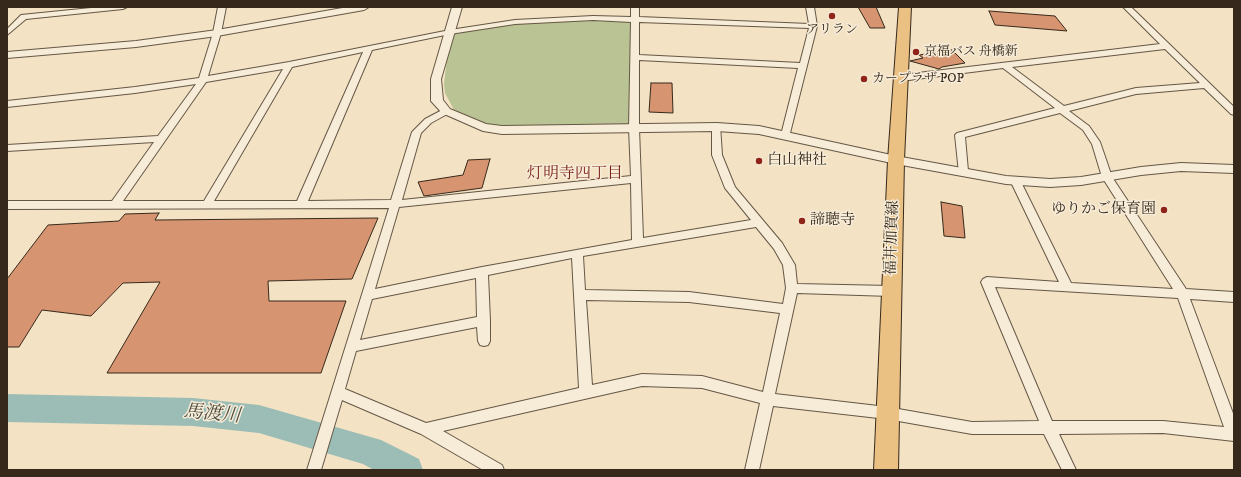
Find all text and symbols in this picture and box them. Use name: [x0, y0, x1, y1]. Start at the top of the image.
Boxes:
marker: アリラン: [827, 11, 837, 21]
place label: アリラン: [806, 22, 858, 38]
place label: 京福バス 舟橋新: [924, 44, 1018, 60]
marker: 京福バス 舟橋新: [911, 47, 921, 57]
place label: カープラザ POP: [872, 71, 964, 87]
marker: カープラザ POP: [859, 74, 869, 84]
place label: 白山神社: [767, 152, 827, 170]
marker: 白山神社: [754, 156, 764, 166]
district label: 灯明寺四丁目: [527, 165, 623, 185]
street label: 福井加賀線: [883, 200, 903, 276]
place label: ゆりかご保育園: [1051, 201, 1156, 219]
marker: ゆりかご保育園: [1159, 205, 1169, 215]
place label: 諦聴寺: [810, 212, 855, 230]
marker: 諦聴寺: [797, 216, 807, 226]
water label: 馬渡川: [183, 401, 241, 429]

